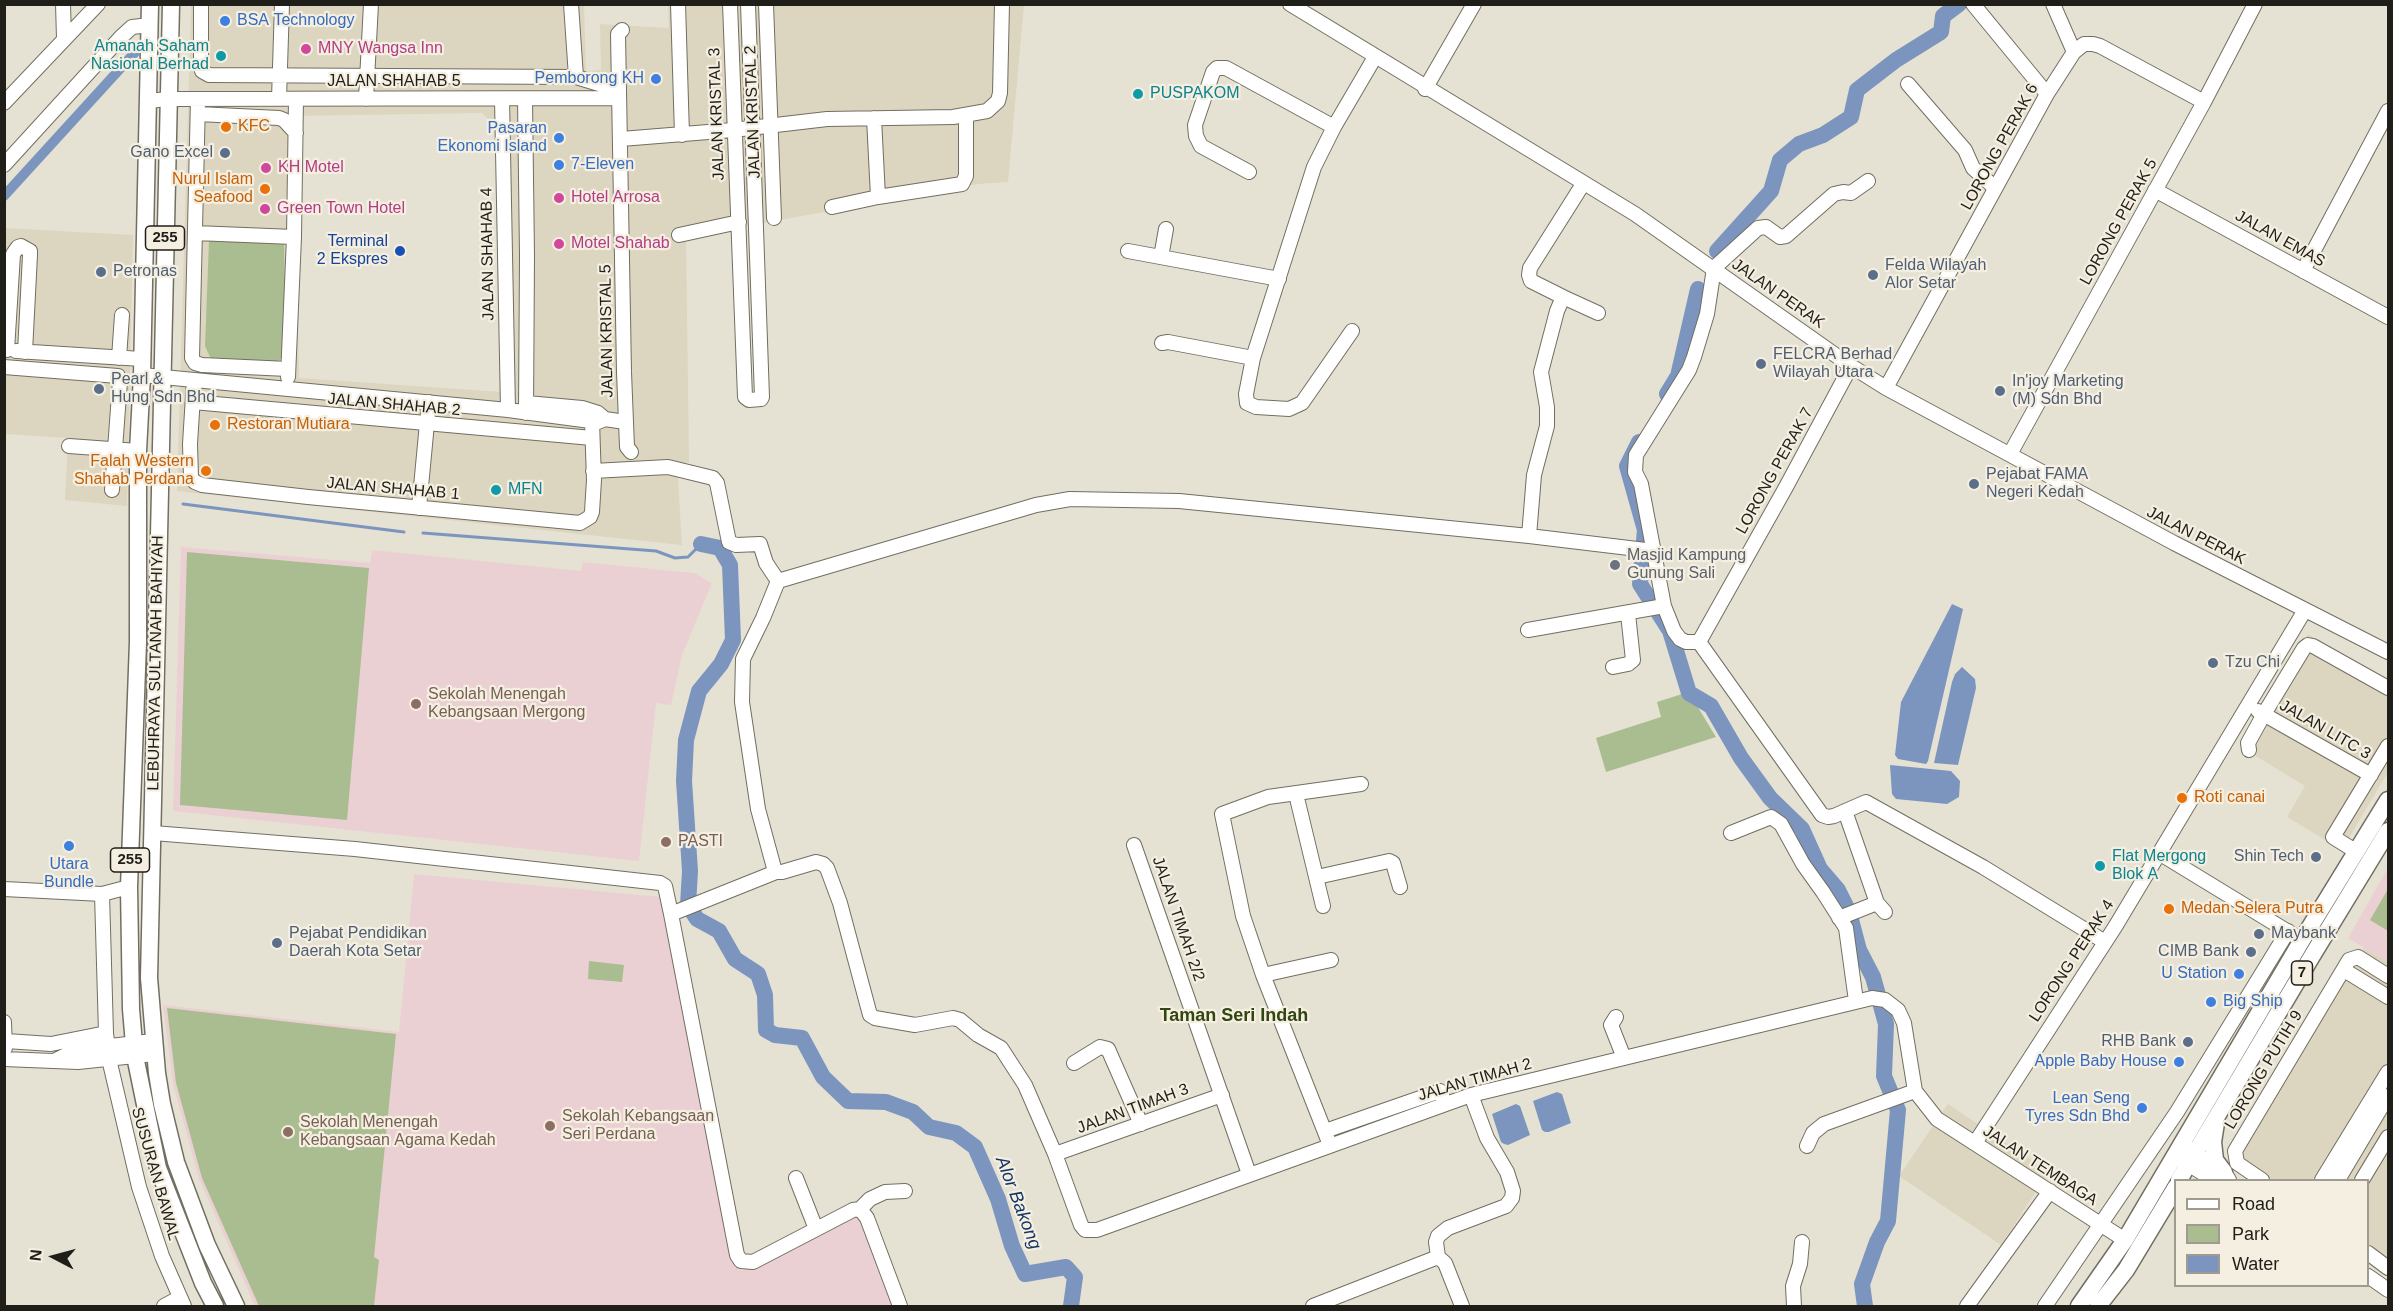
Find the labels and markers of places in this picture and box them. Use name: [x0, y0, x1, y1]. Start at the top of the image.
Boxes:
place label: BSA Technology: [237, 11, 354, 31]
marker: BSA Technology: [218, 14, 232, 28]
place label: Amanah Saham Nasional Berhad: [91, 37, 209, 75]
place label: MNY Wangsa Inn: [318, 39, 443, 59]
marker: MNY Wangsa Inn: [299, 42, 313, 56]
marker: Amanah Saham Nasional Berhad: [214, 49, 228, 63]
place label: Pemborong KH: [535, 69, 644, 89]
marker: Pemborong KH: [649, 72, 663, 86]
place label: PUSPAKOM: [1150, 84, 1240, 104]
marker: PUSPAKOM: [1131, 87, 1145, 101]
place label: KFC: [238, 117, 270, 137]
place label: Pasaran Ekonomi Island: [438, 119, 547, 157]
marker: KFC: [219, 120, 233, 134]
marker: Pasaran Ekonomi Island: [552, 131, 566, 145]
place label: Gano Excel: [130, 143, 213, 163]
marker: Gano Excel: [218, 146, 232, 160]
place label: 7-Eleven: [571, 155, 634, 175]
place label: KH Motel: [278, 158, 344, 178]
marker: 7-Eleven: [552, 158, 566, 172]
marker: KH Motel: [259, 161, 273, 175]
place label: Nurul Islam Seafood: [172, 170, 253, 208]
marker: Nurul Islam Seafood: [258, 182, 272, 196]
place label: Hotel Arrosa: [571, 188, 660, 208]
marker: Hotel Arrosa: [552, 191, 566, 205]
place label: Green Town Hotel: [277, 199, 405, 219]
marker: Green Town Hotel: [258, 202, 272, 216]
place label: Terminal 2 Ekspres: [317, 232, 388, 270]
place label: Motel Shahab: [571, 234, 670, 254]
marker: Motel Shahab: [552, 237, 566, 251]
marker: Terminal 2 Ekspres: [393, 244, 407, 258]
place label: Felda Wilayah Alor Setar: [1885, 256, 1986, 294]
place label: Petronas: [113, 262, 177, 282]
marker: Petronas: [94, 265, 108, 279]
marker: Felda Wilayah Alor Setar: [1866, 268, 1880, 282]
place label: FELCRA Berhad Wilayah Utara: [1773, 345, 1892, 383]
marker: FELCRA Berhad Wilayah Utara: [1754, 357, 1768, 371]
place label: Pearl & Hung Sdn Bhd: [111, 370, 215, 408]
place label: In'joy Marketing (M) Sdn Bhd: [2012, 372, 2124, 410]
marker: Pearl & Hung Sdn Bhd: [92, 382, 106, 396]
marker: In'joy Marketing (M) Sdn Bhd: [1993, 384, 2007, 398]
place label: Restoran Mutiara: [227, 415, 350, 435]
marker: Restoran Mutiara: [208, 418, 222, 432]
place label: Falah Western Shahab Perdana: [74, 452, 194, 490]
marker: Falah Western Shahab Perdana: [199, 464, 213, 478]
place label: Pejabat FAMA Negeri Kedah: [1986, 465, 2088, 503]
marker: Pejabat FAMA Negeri Kedah: [1967, 477, 1981, 491]
place label: MFN: [508, 480, 543, 500]
marker: MFN: [489, 483, 503, 497]
place label: Masjid Kampung Gunung Sali: [1627, 546, 1746, 584]
marker: Masjid Kampung Gunung Sali: [1608, 558, 1622, 572]
place label: Tzu Chi: [2225, 653, 2280, 673]
marker: Tzu Chi: [2206, 656, 2220, 670]
place label: Sekolah Menengah Kebangsaan Mergong: [428, 685, 585, 723]
marker: Sekolah Menengah Kebangsaan Mergong: [409, 697, 423, 711]
place label: Roti canai: [2194, 788, 2265, 808]
marker: Roti canai: [2175, 791, 2189, 805]
place label: PASTI: [678, 832, 723, 852]
marker: PASTI: [659, 835, 673, 849]
marker: Utara Bundle: [62, 839, 76, 853]
place label: Flat Mergong Blok A: [2112, 847, 2206, 885]
place label: Shin Tech: [2234, 847, 2304, 867]
marker: Shin Tech: [2309, 850, 2323, 864]
place label: Utara Bundle: [44, 855, 94, 893]
marker: Flat Mergong Blok A: [2093, 859, 2107, 873]
place label: Medan Selera Putra: [2181, 899, 2323, 919]
marker: Medan Selera Putra: [2162, 902, 2176, 916]
place label: Pejabat Pendidikan Daerah Kota Setar: [289, 924, 427, 962]
place label: Maybank: [2271, 924, 2336, 944]
marker: Maybank: [2252, 927, 2266, 941]
marker: Pejabat Pendidikan Daerah Kota Setar: [270, 936, 284, 950]
place label: CIMB Bank: [2158, 942, 2239, 962]
marker: CIMB Bank: [2244, 945, 2258, 959]
place label: U Station: [2161, 964, 2227, 984]
marker: U Station: [2232, 967, 2246, 981]
place label: Big Ship: [2223, 992, 2283, 1012]
marker: Big Ship: [2204, 995, 2218, 1009]
place label: RHB Bank: [2101, 1032, 2176, 1052]
marker: RHB Bank: [2181, 1035, 2195, 1049]
place label: Apple Baby House: [2034, 1052, 2167, 1072]
marker: Apple Baby House: [2172, 1055, 2186, 1069]
place label: Lean Seng Tyres Sdn Bhd: [2025, 1089, 2130, 1127]
marker: Lean Seng Tyres Sdn Bhd: [2135, 1101, 2149, 1115]
place label: Sekolah Kebangsaan Seri Perdana: [562, 1107, 714, 1145]
place label: Sekolah Menengah Kebangsaan Agama Kedah: [300, 1113, 496, 1151]
marker: Sekolah Kebangsaan Seri Perdana: [543, 1119, 557, 1133]
marker: Sekolah Menengah Kebangsaan Agama Kedah: [281, 1125, 295, 1139]

